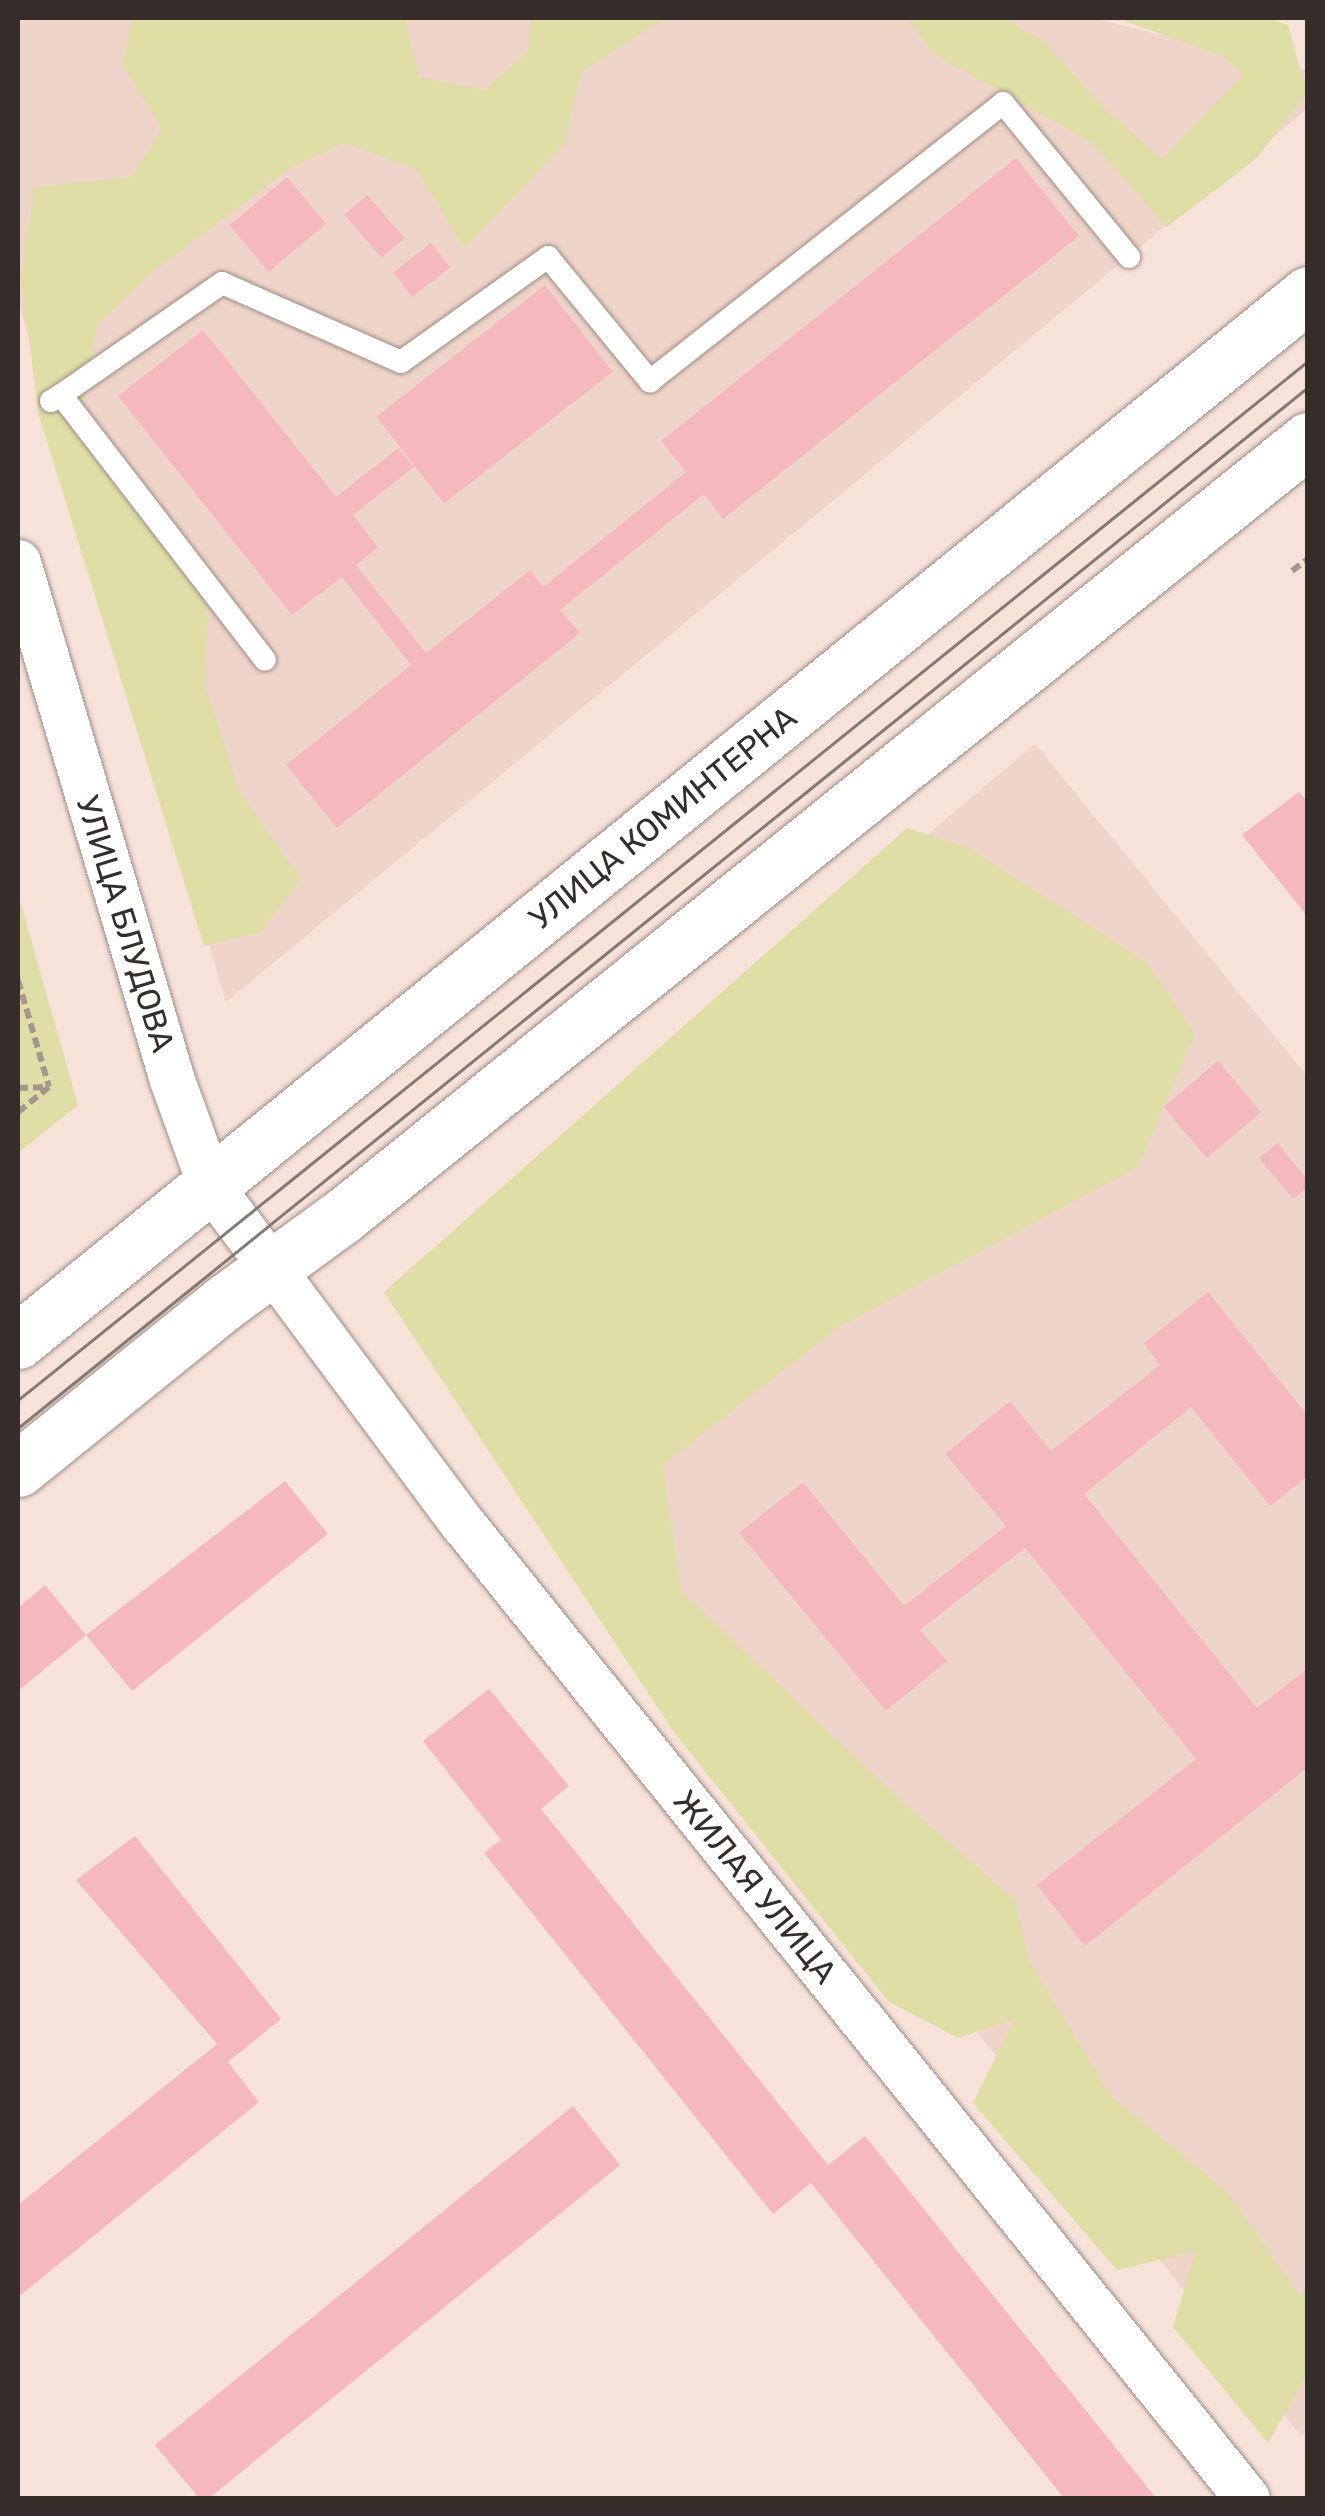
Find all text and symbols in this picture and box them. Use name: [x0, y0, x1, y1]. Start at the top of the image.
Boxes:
street label: УЛИЦА КОМИНТЕРНА: [522, 698, 804, 938]
street label: УЛИЦА БЛУДОВА: [68, 791, 182, 1057]
street label: ЖИЛАЯ УЛИЦА: [665, 1783, 845, 1991]

